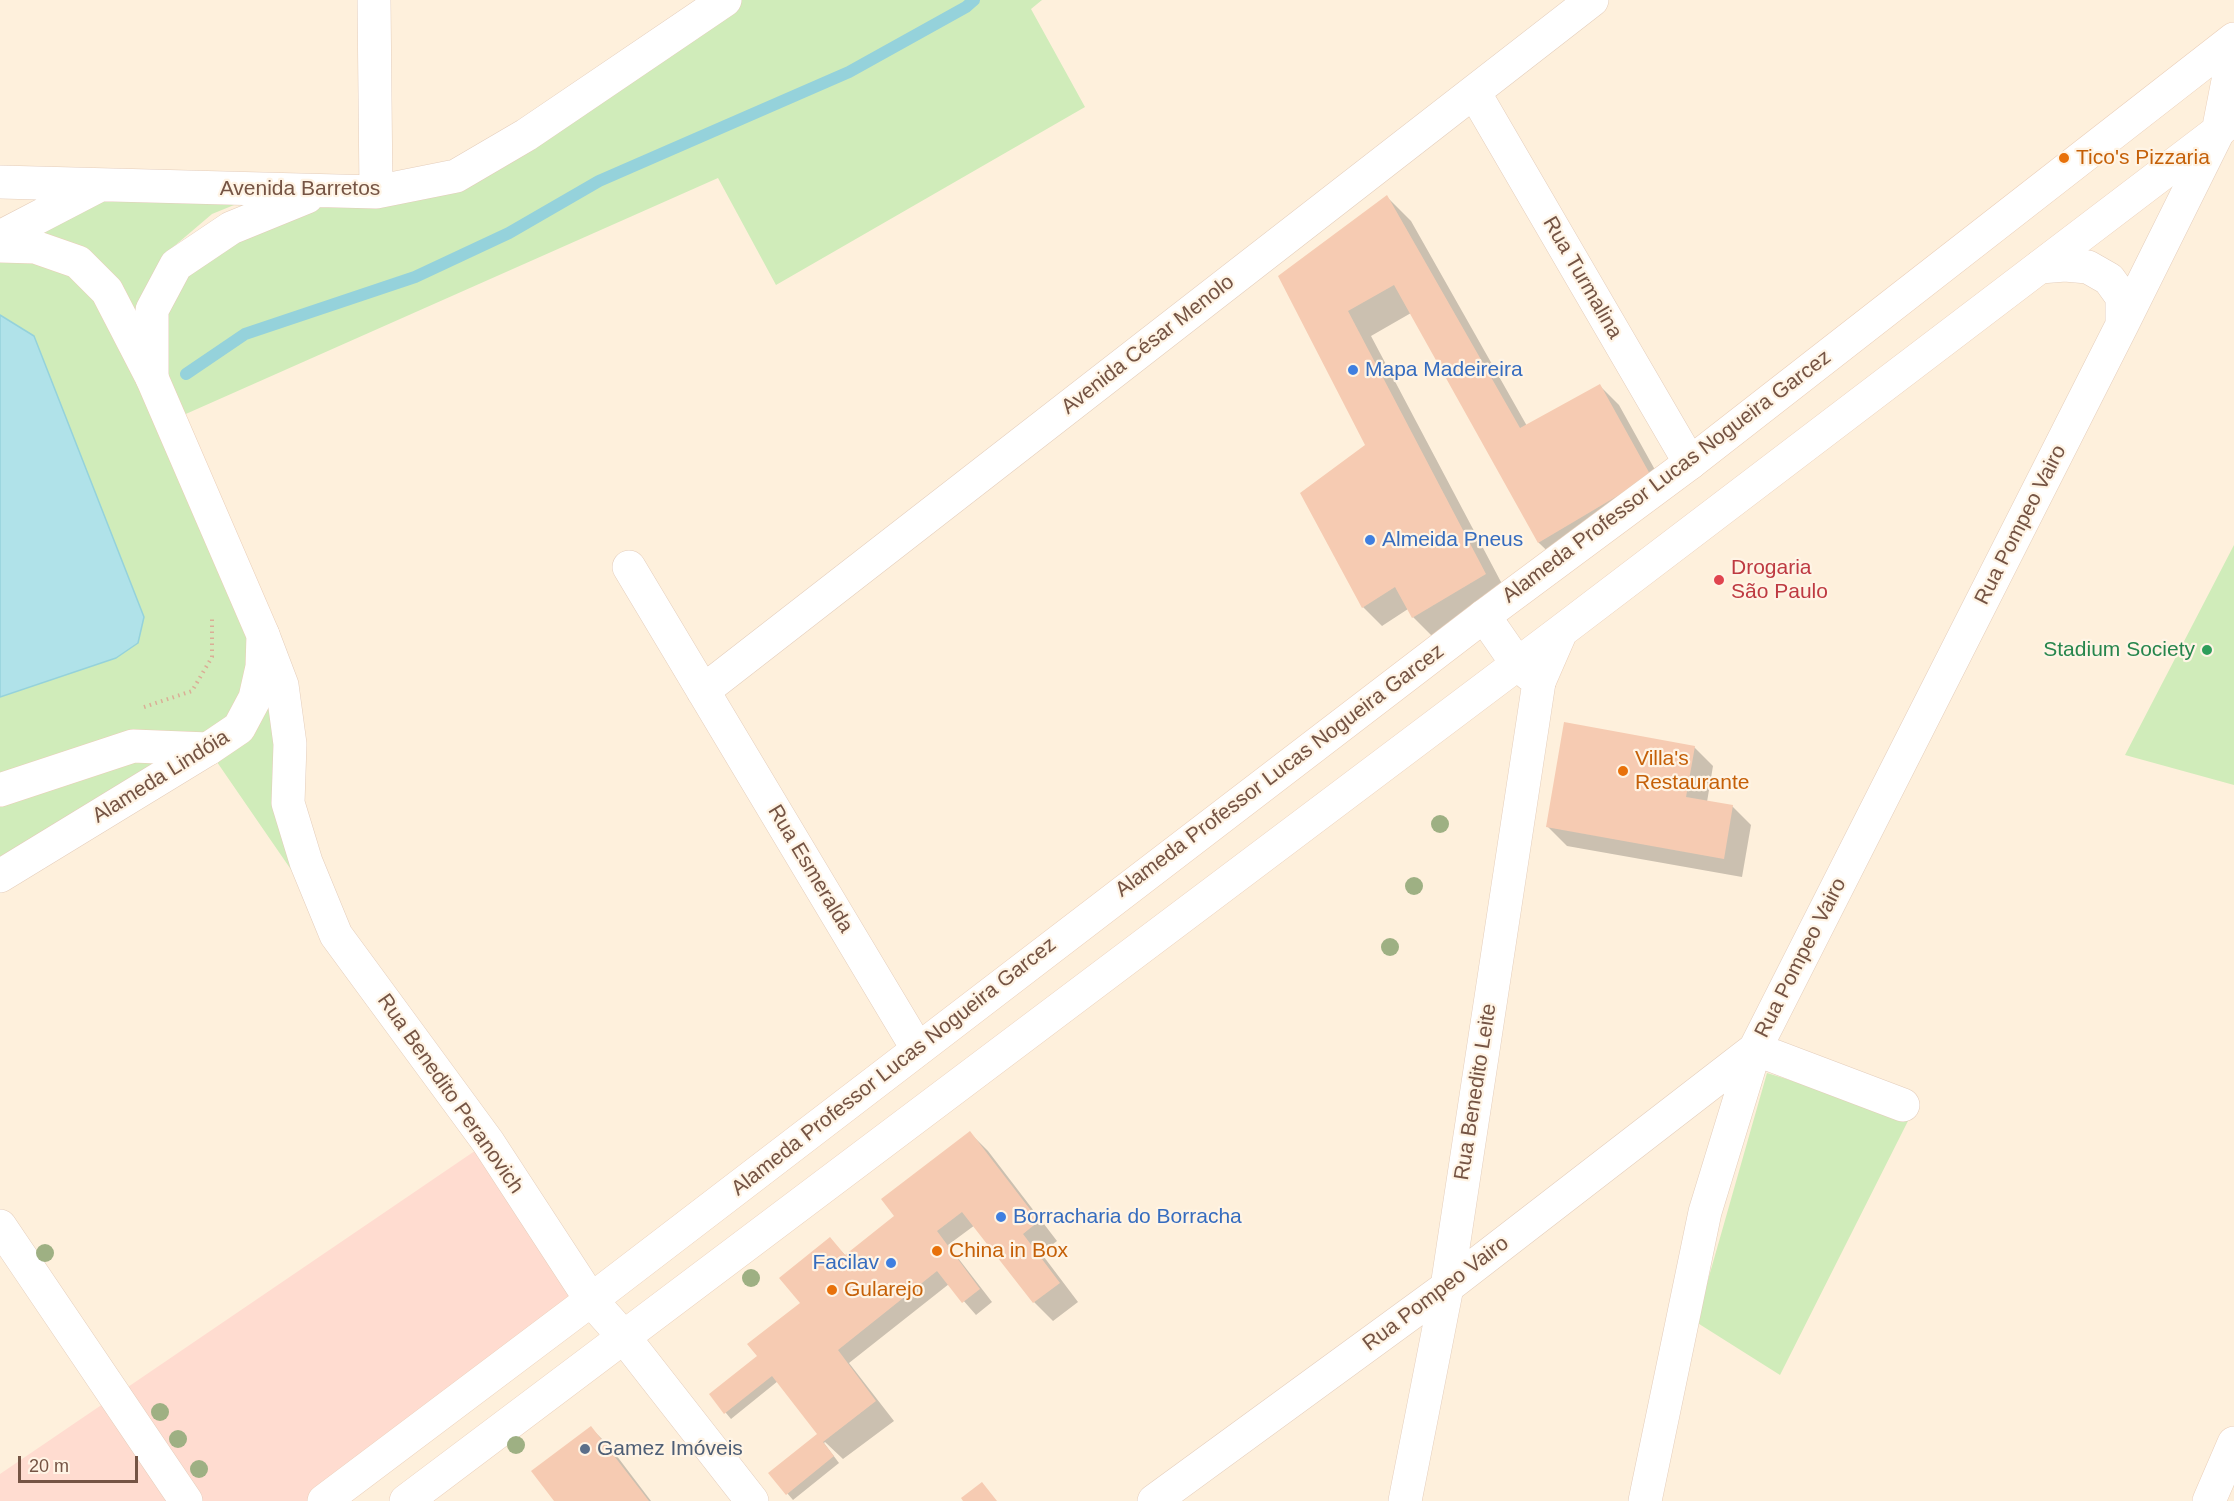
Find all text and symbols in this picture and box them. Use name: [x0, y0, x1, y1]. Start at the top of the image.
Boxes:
place label: Tico's Pizzaria: [2076, 145, 2210, 171]
marker: Tico's Pizzaria: [2057, 151, 2071, 165]
street label: Avenida Barretos: [220, 176, 380, 202]
street label: Rua Turmalina: [1537, 212, 1627, 344]
street label: Avenida César Menolo: [1057, 270, 1239, 420]
street label: Alameda Professor Lucas Nogueira Garcez: [1498, 345, 1836, 609]
place label: Mapa Madeireira: [1365, 357, 1523, 383]
marker: Mapa Madeireira: [1346, 363, 1360, 377]
street label: Rua Pompeo Vairo: [1970, 441, 2072, 609]
place label: Almeida Pneus: [1382, 527, 1523, 553]
marker: Almeida Pneus: [1363, 533, 1377, 547]
place label: Drogaria São Paulo: [1731, 555, 1828, 605]
marker: Drogaria São Paulo: [1712, 573, 1726, 587]
place label: Stadium Society: [2043, 637, 2195, 663]
street label: Alameda Professor Lucas Nogueira Garcez: [1111, 639, 1449, 903]
marker: Stadium Society: [2200, 643, 2214, 657]
street label: Alameda Lindóia: [88, 725, 234, 829]
place label: Villa's Restaurante: [1635, 746, 1749, 796]
marker: Villa's Restaurante: [1616, 764, 1630, 778]
street label: Rua Esmeralda: [762, 800, 858, 938]
street label: Rua Pompeo Vairo: [1750, 874, 1852, 1042]
street label: Alameda Professor Lucas Nogueira Garcez: [727, 932, 1061, 1202]
street label: Rua Benedito Peranovich: [371, 989, 529, 1199]
street label: Rua Benedito Leite: [1450, 1002, 1502, 1182]
place label: Borracharia do Borracha: [1013, 1204, 1242, 1230]
marker: Borracharia do Borracha: [994, 1210, 1008, 1224]
street label: Rua Pompeo Vairo: [1358, 1231, 1514, 1357]
place label: China in Box: [949, 1238, 1068, 1264]
marker: China in Box: [930, 1244, 944, 1258]
place label: Facilav: [812, 1250, 879, 1276]
marker: Facilav: [884, 1256, 898, 1270]
place label: Gularejo: [844, 1277, 923, 1303]
marker: Gularejo: [825, 1283, 839, 1297]
place label: Gamez Imóveis: [597, 1436, 743, 1462]
marker: Gamez Imóveis: [578, 1442, 592, 1456]
scale bar: [21, 1444, 141, 1482]
text: 20 m: [29, 1456, 69, 1476]

